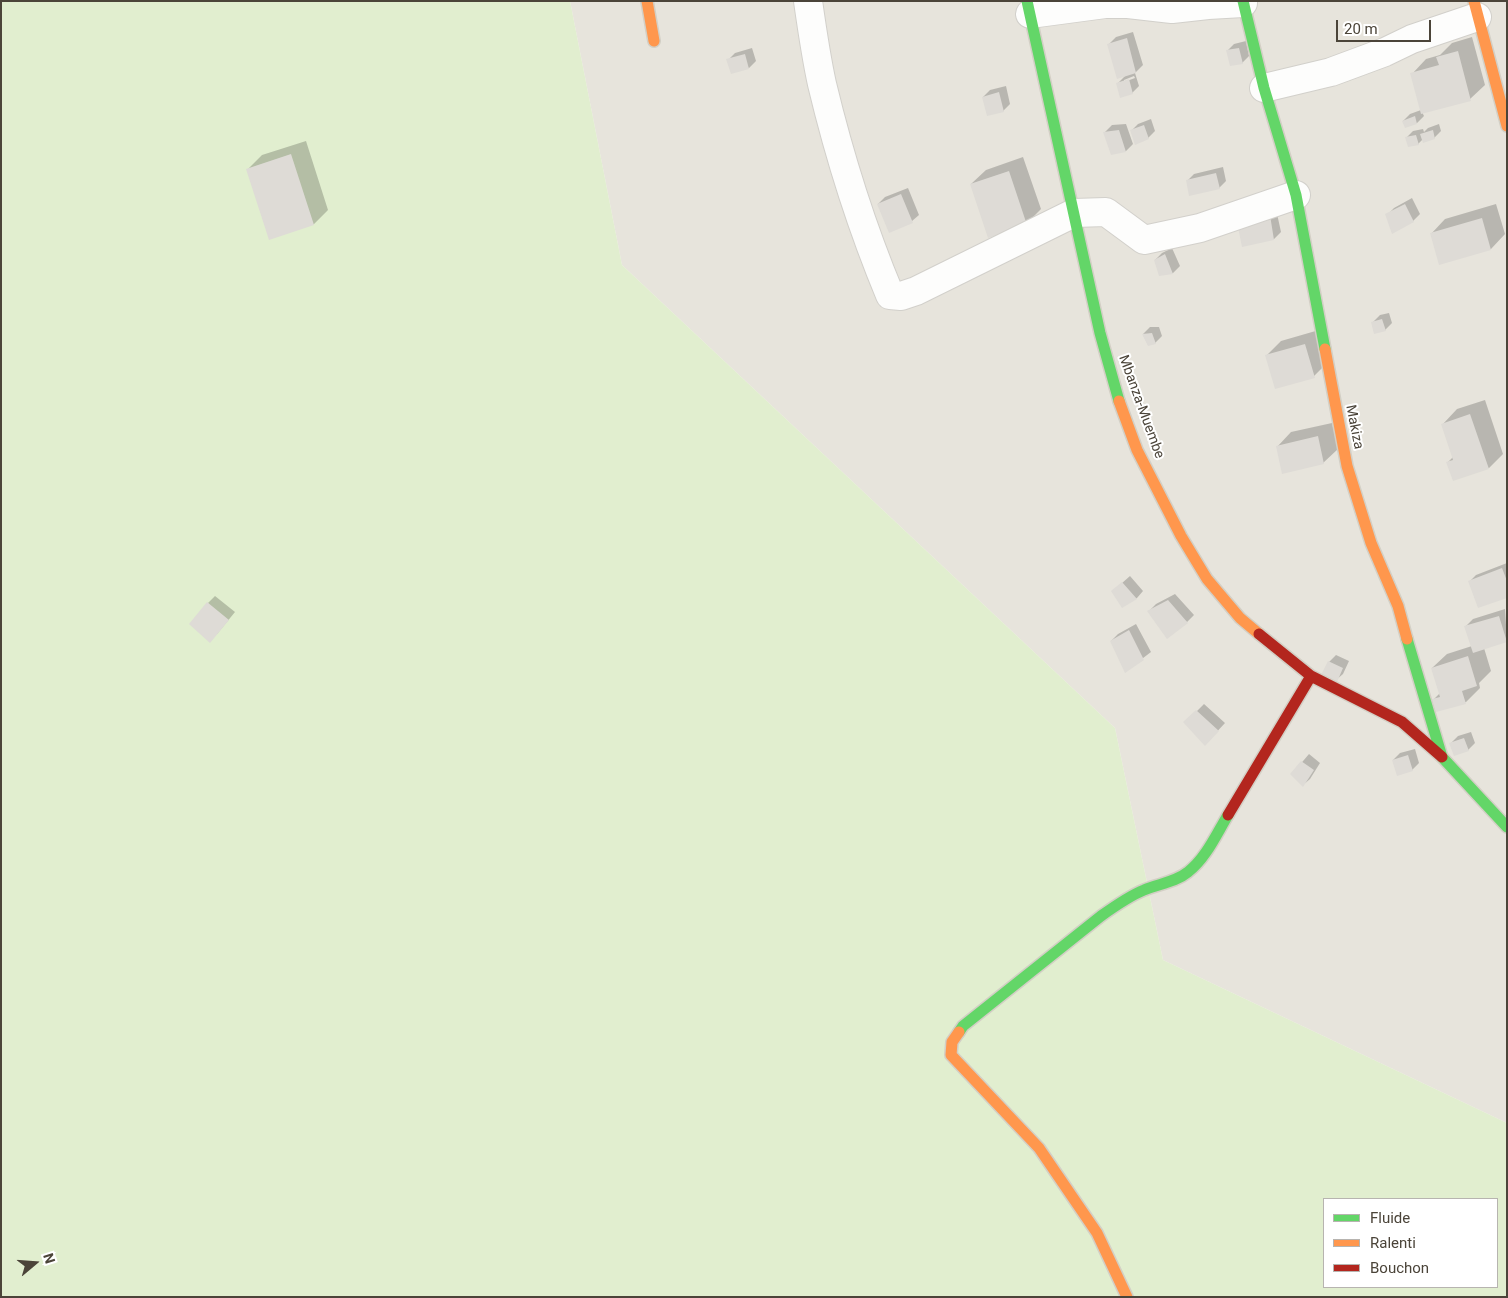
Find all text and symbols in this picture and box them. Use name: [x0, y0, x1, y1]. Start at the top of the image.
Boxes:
scale bar: [1338, 10, 1433, 42]
text: 20 m: [1344, 20, 1378, 38]
street label: Mbanza-Muembe: [1115, 353, 1167, 461]
street label: Makiza: [1341, 403, 1367, 451]
legend: [1323, 1198, 1498, 1288]
text: Fluide: [1370, 1209, 1410, 1227]
text: Ralenti: [1370, 1234, 1416, 1252]
north arrow: [10, 1238, 60, 1288]
text: N: [40, 1251, 58, 1266]
text: Bouchon: [1370, 1259, 1429, 1277]

